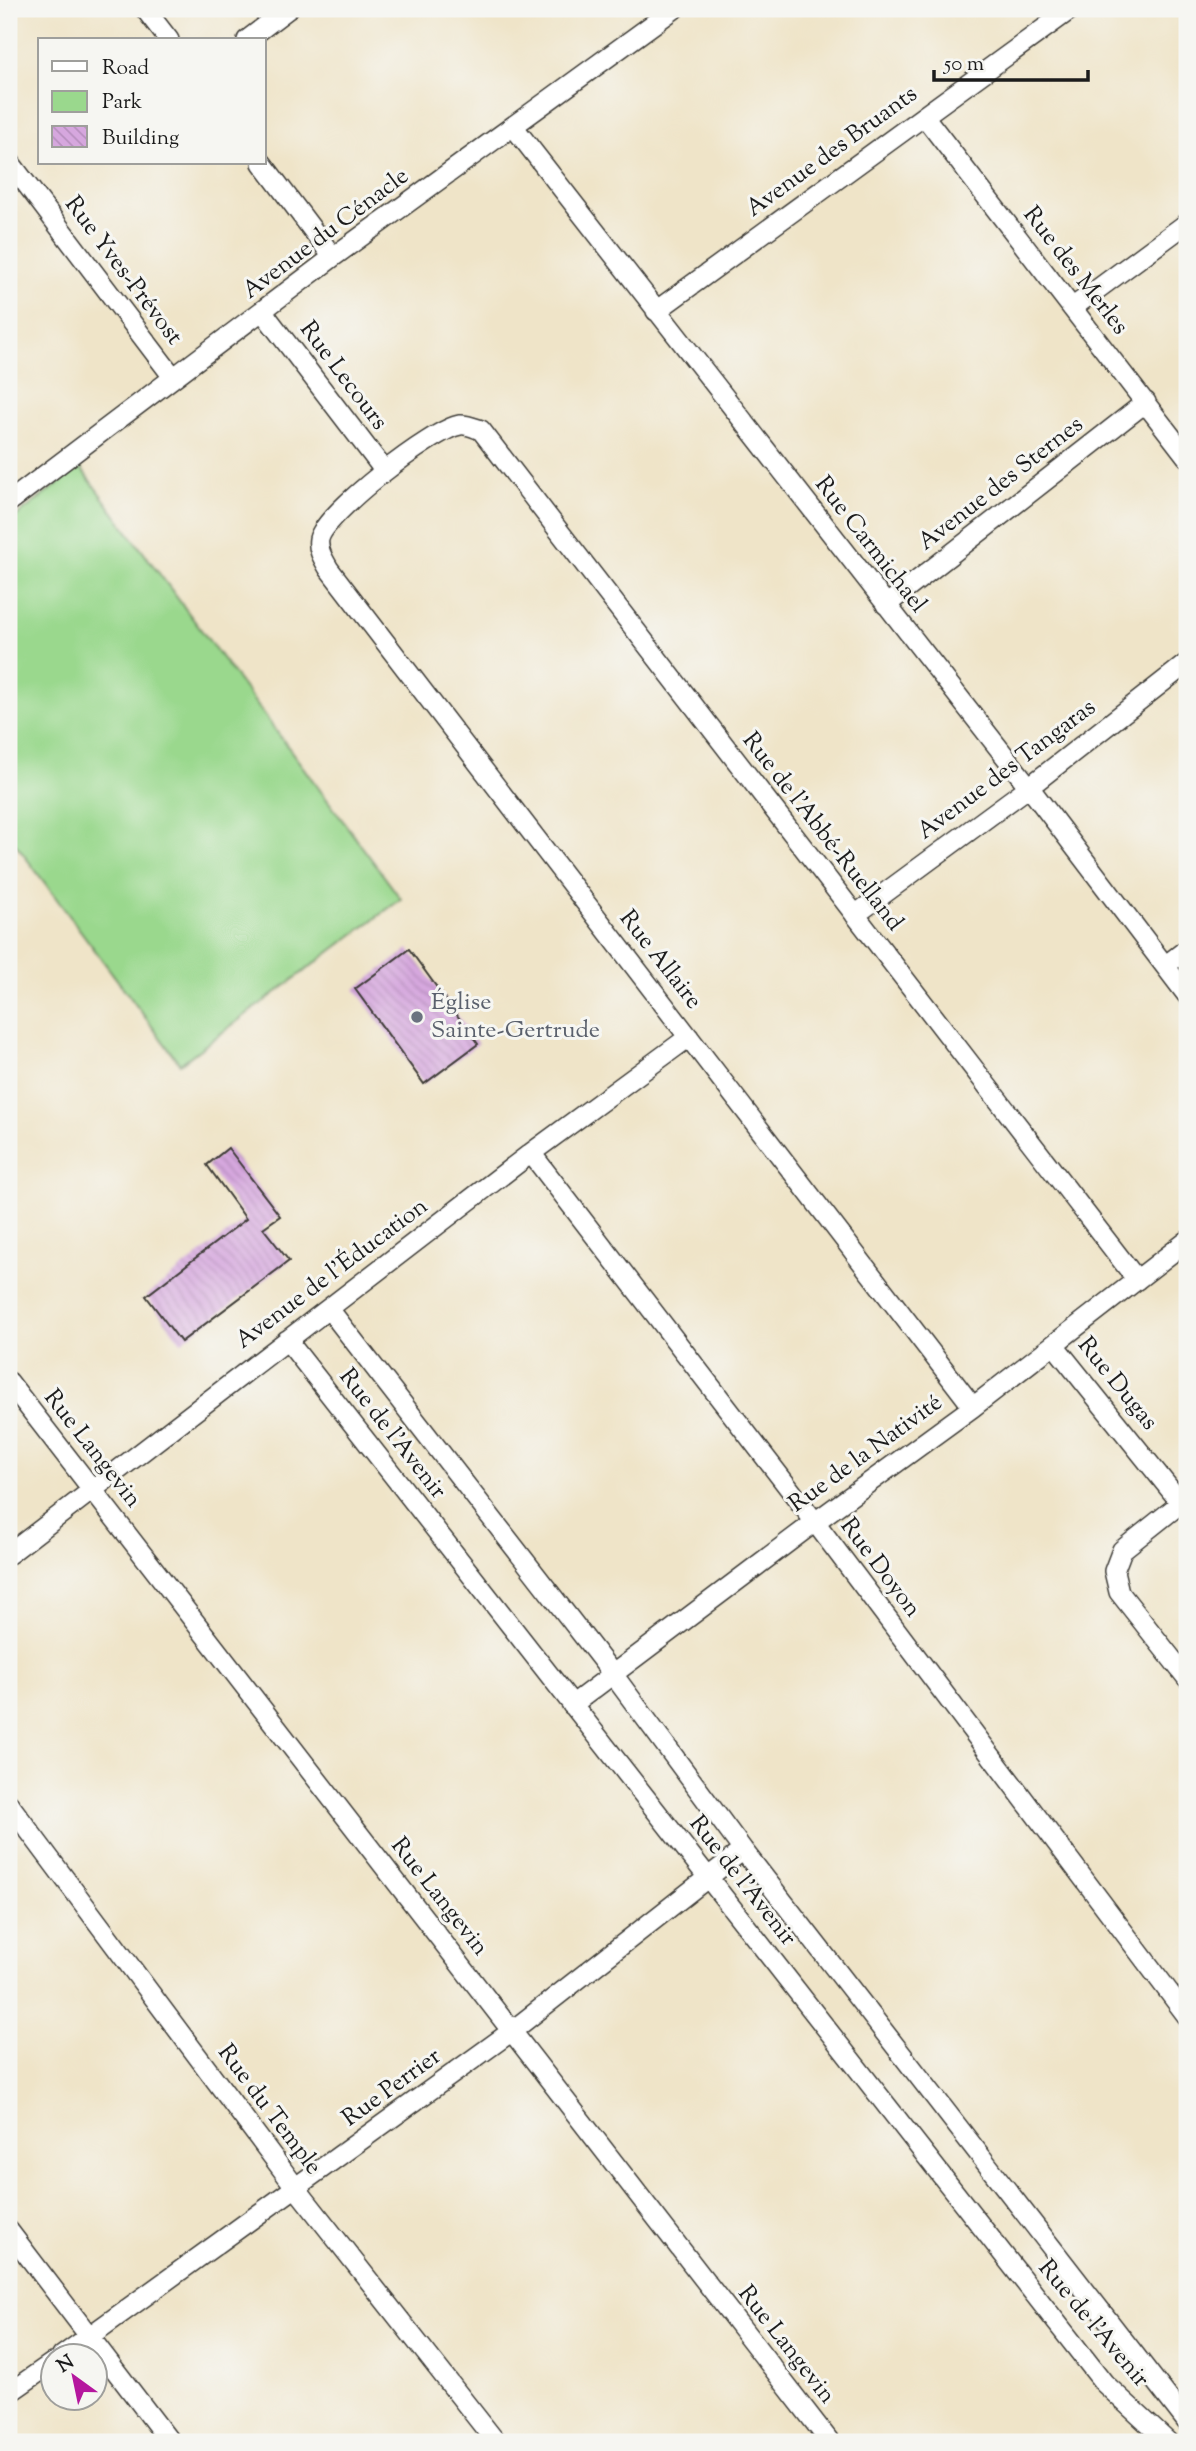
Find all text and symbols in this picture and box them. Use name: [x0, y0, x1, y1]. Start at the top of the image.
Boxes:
legend: [38, 38, 266, 164]
scale bar: [934, 38, 1088, 82]
text: 50 m: [943, 50, 984, 80]
text: Road: [102, 54, 149, 84]
street label: Avenue des Bruants: [739, 78, 925, 226]
text: Park: [102, 88, 143, 118]
text: Building: [102, 124, 179, 154]
street label: Avenue du Cénacle: [236, 160, 416, 308]
street label: Rue Yves-Prévost: [56, 190, 190, 352]
street label: Rue des Merles: [1014, 200, 1136, 342]
street label: Rue Lecours: [291, 314, 395, 438]
street label: Avenue des Sternes: [911, 409, 1091, 559]
street label: Rue Carmichael: [806, 469, 934, 621]
street label: Avenue des Tangaras: [910, 691, 1104, 849]
street label: Rue de l'Abbé-Ruelland: [733, 725, 911, 939]
street label: Rue Allaire: [610, 903, 710, 1017]
place label: Église Sainte-Gertrude: [431, 986, 600, 1048]
marker: Église Sainte-Gertrude: [409, 1009, 425, 1025]
street label: Avenue de l'Éducation: [229, 1190, 435, 1358]
street label: Rue Dugas: [1069, 1330, 1165, 1438]
street label: Rue de l'Avenir: [330, 1361, 454, 1507]
street label: Rue Langevin: [35, 1383, 149, 1515]
street label: Rue de la Nativité: [782, 1387, 950, 1521]
street label: Rue Doyon: [831, 1511, 929, 1625]
street label: Rue de l'Avenir: [680, 1808, 804, 1954]
street label: Rue Langevin: [382, 1831, 496, 1963]
street label: Rue du Temple: [209, 2038, 329, 2182]
street label: Rue Perrier: [335, 2040, 449, 2136]
street label: Rue de l'Avenir: [1029, 2253, 1157, 2395]
street label: Rue Langevin: [729, 2279, 843, 2411]
north arrow: [38, 2342, 108, 2412]
text: N: [52, 2349, 80, 2380]

